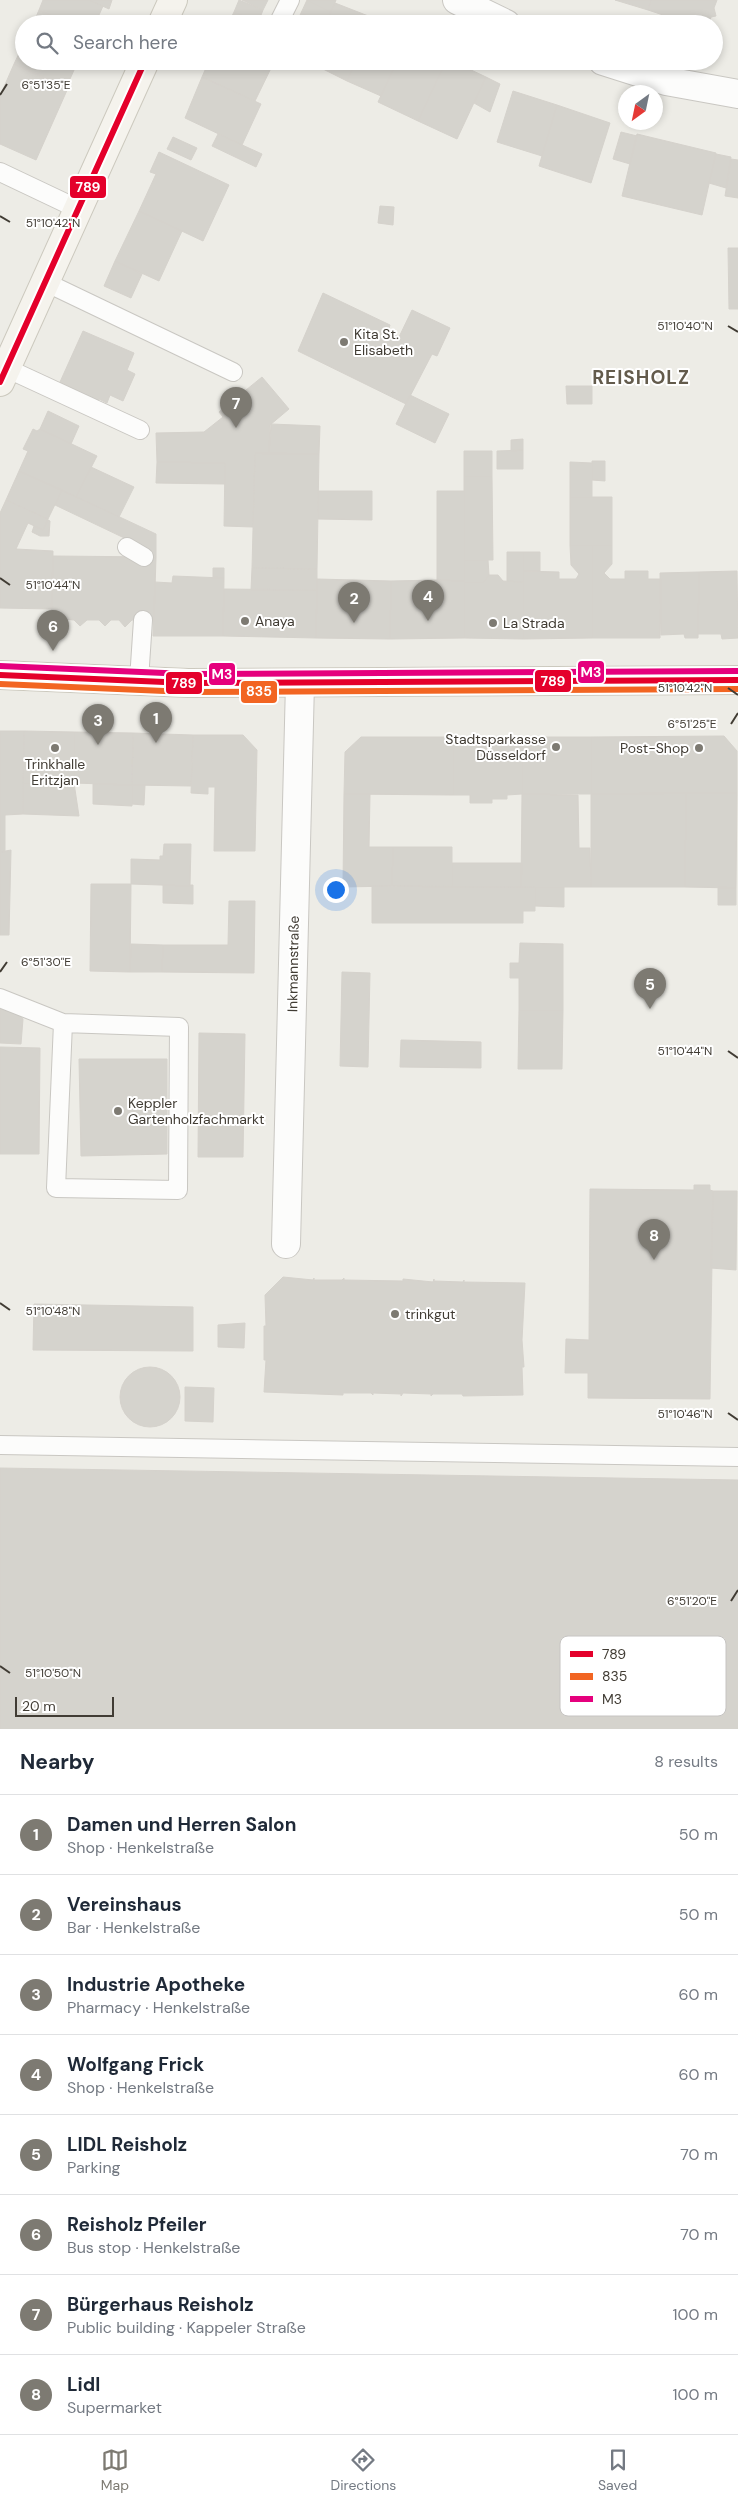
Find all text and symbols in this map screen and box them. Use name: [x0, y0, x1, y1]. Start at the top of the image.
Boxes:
search box: [15, 15, 723, 70]
icon: search: [33, 29, 61, 57]
text: Search here: [73, 30, 178, 55]
text: 6°51'35"E: [21, 77, 71, 93]
north arrow: [618, 85, 663, 130]
line badge: 789: [69, 175, 107, 199]
text: 789: [76, 178, 101, 196]
text: 51°10'42"N: [26, 215, 80, 231]
text: 51°10'40"N: [657, 318, 713, 334]
place label: Kita St. Elisabeth: [354, 325, 413, 359]
marker: Kita St. Elisabeth: [338, 336, 350, 348]
district label: REISHOLZ: [592, 365, 690, 390]
pin: 7: [220, 387, 252, 428]
text: 51°10'44"N: [26, 577, 80, 593]
pin: 4: [412, 580, 444, 621]
pin: 2: [338, 582, 370, 623]
pin: 6: [37, 610, 69, 651]
place label: Anaya: [255, 612, 295, 630]
place label: La Strada: [503, 614, 565, 632]
marker: Anaya: [239, 615, 251, 627]
marker: La Strada: [487, 617, 499, 629]
line badge: M3: [577, 660, 605, 684]
line badge: M3: [208, 662, 236, 686]
text: M3: [581, 663, 601, 681]
text: M3: [212, 665, 232, 683]
line badge: 789: [534, 669, 572, 693]
line badge: 789: [165, 671, 203, 695]
text: 789: [541, 672, 566, 690]
text: 789: [172, 674, 197, 692]
line badge: 835: [240, 680, 278, 704]
text: 51°10'42"N: [658, 680, 712, 696]
text: 835: [246, 682, 272, 700]
pin: 1: [140, 702, 172, 743]
pin: 3: [82, 704, 114, 745]
text: 6°51'25"E: [668, 716, 717, 732]
place label: Stadtsparkasse Düsseldorf: [445, 730, 546, 764]
place label: Post-Shop: [620, 739, 689, 757]
marker: Stadtsparkasse Düsseldorf: [550, 741, 562, 753]
marker: Trinkhalle Eritzjan: [49, 742, 61, 754]
marker: Post-Shop: [693, 742, 705, 754]
place label: Trinkhalle Eritzjan: [25, 755, 85, 789]
your location: [323, 877, 349, 903]
street label: Inkmannstraße: [283, 916, 303, 1012]
text: 6°51'30"E: [21, 954, 71, 970]
pin: 5: [634, 968, 666, 1009]
text: 51°10'44"N: [658, 1043, 712, 1059]
place label: Keppler Gartenholzfachmarkt: [128, 1094, 265, 1128]
marker: Keppler Gartenholzfachmarkt: [112, 1105, 124, 1117]
pin: 8: [638, 1219, 670, 1260]
text: 51°10'48"N: [26, 1303, 80, 1319]
place label: trinkgut: [405, 1305, 455, 1323]
marker: trinkgut: [389, 1308, 401, 1320]
text: 51°10'46"N: [657, 1406, 713, 1422]
text: 6°51'20"E: [667, 1593, 717, 1609]
legend: [560, 1636, 726, 1716]
text: 789: [602, 1645, 626, 1663]
text: 51°10'50"N: [25, 1665, 81, 1681]
text: 835: [602, 1667, 627, 1685]
text: M3: [602, 1690, 622, 1708]
scale bar: [15, 1694, 114, 1717]
text: 20 m: [22, 1697, 56, 1715]
text: Nearby: [20, 1748, 94, 1776]
text: 8 results: [654, 1751, 718, 1772]
text: Damen und Herren Salon: [67, 1812, 296, 1837]
text: 1: [33, 1824, 39, 1845]
text: 50 m: [679, 1824, 718, 1845]
text: Shop · Henkelstraße: [67, 1837, 214, 1858]
text: Vereinshaus: [67, 1892, 182, 1917]
text: 2: [31, 1904, 41, 1925]
text: 50 m: [679, 1904, 718, 1925]
text: Bar · Henkelstraße: [67, 1917, 200, 1938]
text: Industrie Apotheke: [67, 1972, 245, 1997]
text: 3: [31, 1984, 41, 2005]
text: 60 m: [678, 1984, 718, 2005]
text: Pharmacy · Henkelstraße: [67, 1997, 250, 2018]
text: Wolfgang Frick: [67, 2052, 204, 2077]
text: 4: [31, 2064, 41, 2085]
text: 60 m: [678, 2064, 718, 2085]
text: Shop · Henkelstraße: [67, 2077, 214, 2098]
text: LIDL Reisholz: [67, 2132, 187, 2157]
text: 5: [31, 2144, 41, 2165]
text: 70 m: [680, 2144, 718, 2165]
text: Parking: [67, 2157, 121, 2178]
text: Reisholz Pfeiler: [67, 2212, 207, 2237]
text: 6: [31, 2224, 41, 2245]
text: 70 m: [680, 2224, 718, 2245]
text: Bus stop · Henkelstraße: [67, 2237, 240, 2258]
text: Bürgerhaus Reisholz: [67, 2292, 254, 2317]
text: 7: [32, 2304, 40, 2325]
text: 100 m: [673, 2304, 718, 2325]
text: Public building · Kappeler Straße: [67, 2317, 306, 2338]
text: Lidl: [67, 2372, 100, 2397]
text: 8: [31, 2384, 41, 2405]
text: 100 m: [673, 2384, 718, 2405]
text: Supermarket: [67, 2397, 162, 2418]
tab: Map: [101, 2446, 129, 2494]
tab: Directions: [331, 2446, 396, 2494]
tab: Saved: [598, 2446, 637, 2494]

